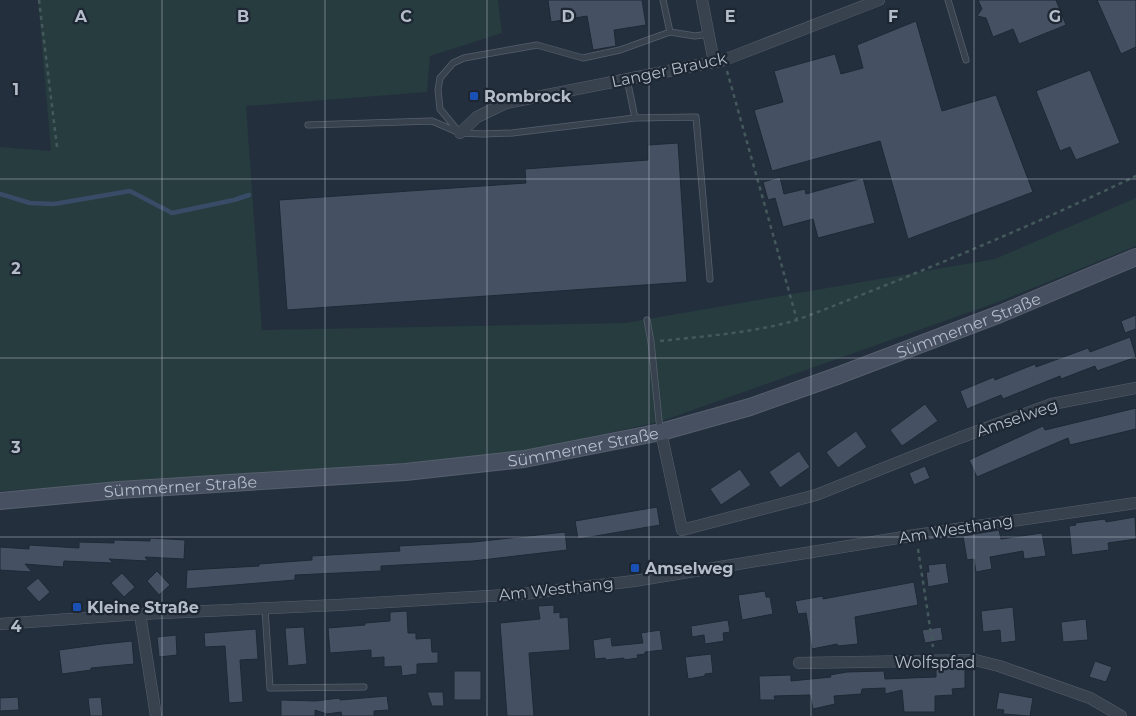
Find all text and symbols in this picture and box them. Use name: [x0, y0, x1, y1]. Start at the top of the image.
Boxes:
text: A: [74, 7, 88, 26]
text: B: [237, 7, 249, 26]
text: C: [400, 7, 412, 26]
text: D: [561, 7, 575, 26]
text: E: [725, 7, 735, 26]
text: F: [888, 7, 898, 26]
text: G: [1049, 7, 1061, 26]
street label: Langer Brauck: [610, 48, 729, 91]
text: 1: [13, 80, 19, 99]
place label: Rombrock: [484, 87, 572, 106]
marker: Rombrock: [468, 90, 480, 102]
text: 2: [11, 259, 21, 278]
street label: Sümmerner Straße: [893, 289, 1044, 362]
street label: Amselweg: [974, 395, 1060, 441]
street label: Sümmerner Straße: [506, 423, 660, 470]
text: 3: [10, 438, 21, 457]
street label: Sümmerner Straße: [103, 472, 258, 501]
street label: Am Westhang: [897, 511, 1015, 547]
place label: Amselweg: [644, 559, 734, 578]
marker: Amselweg: [629, 562, 641, 574]
street label: Am Westhang: [498, 574, 614, 604]
place label: Kleine Straße: [87, 598, 199, 617]
marker: Kleine Straße: [71, 601, 83, 613]
text: 4: [10, 617, 22, 636]
street label: Wolfspfad: [895, 653, 975, 672]

